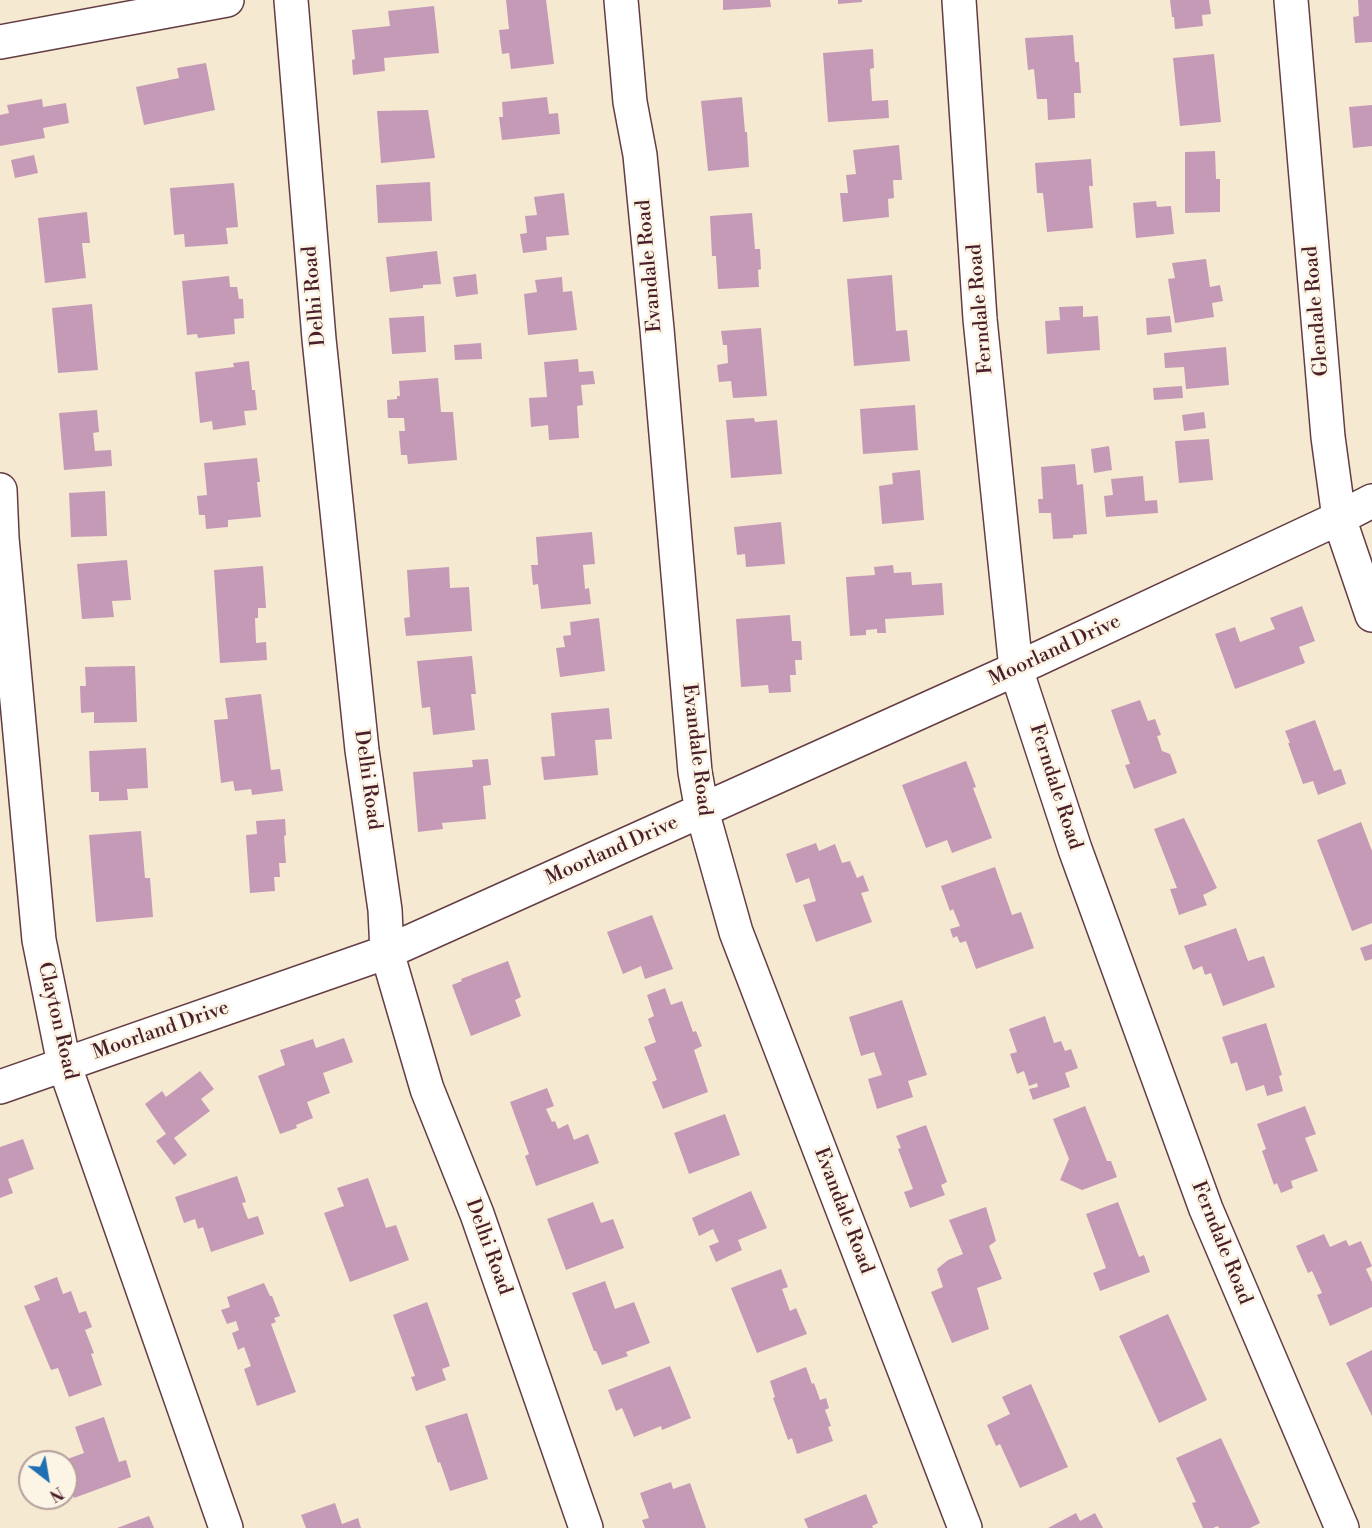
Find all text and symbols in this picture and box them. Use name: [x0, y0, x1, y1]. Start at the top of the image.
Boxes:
street label: Evandale Road: [632, 199, 668, 333]
street label: Ferndale Road: [963, 243, 999, 375]
street label: Delhi Road: [299, 245, 331, 347]
street label: Glendale Road: [1299, 245, 1335, 377]
street label: Moorland Drive: [985, 610, 1125, 692]
street label: Evandale Road: [676, 682, 716, 818]
street label: Ferndale Road: [1023, 721, 1087, 853]
street label: Delhi Road: [348, 729, 386, 831]
street label: Moorland Drive: [542, 811, 682, 891]
street label: Clayton Road: [32, 960, 82, 1082]
street label: Moorland Drive: [90, 996, 232, 1066]
street label: Evandale Road: [808, 1145, 878, 1277]
street label: Ferndale Road: [1185, 1178, 1257, 1308]
street label: Delhi Road: [460, 1196, 516, 1298]
north arrow: [18, 1450, 78, 1510]
text: N: [46, 1482, 67, 1506]

